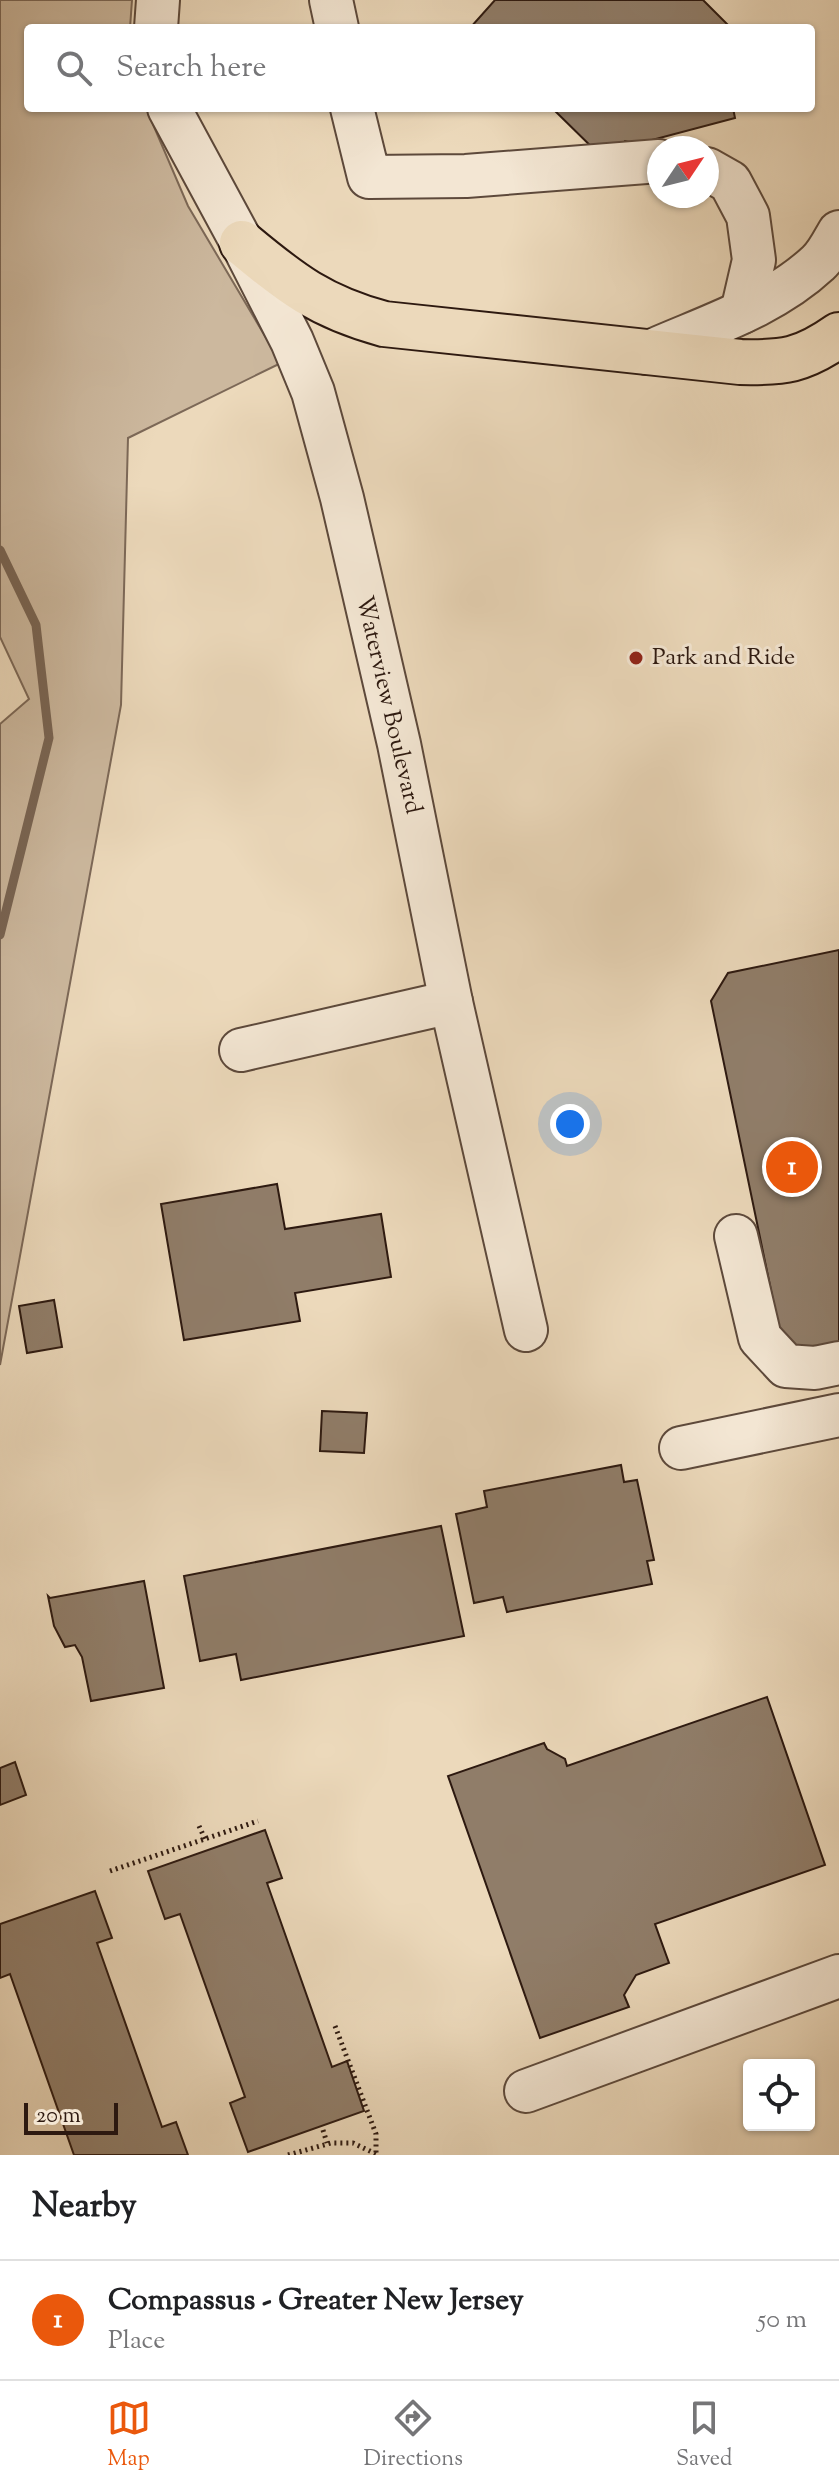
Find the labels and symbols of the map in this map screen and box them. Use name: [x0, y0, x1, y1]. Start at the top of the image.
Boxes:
north arrow: [647, 136, 719, 208]
street label: Waterview Boulevard: [346, 593, 430, 818]
place label: Park and Ride: [652, 641, 795, 675]
marker: Park and Ride: [627, 649, 645, 667]
your location: [550, 1104, 590, 1144]
pin: 1: [766, 1137, 818, 1197]
scale bar: [24, 2099, 118, 2135]

